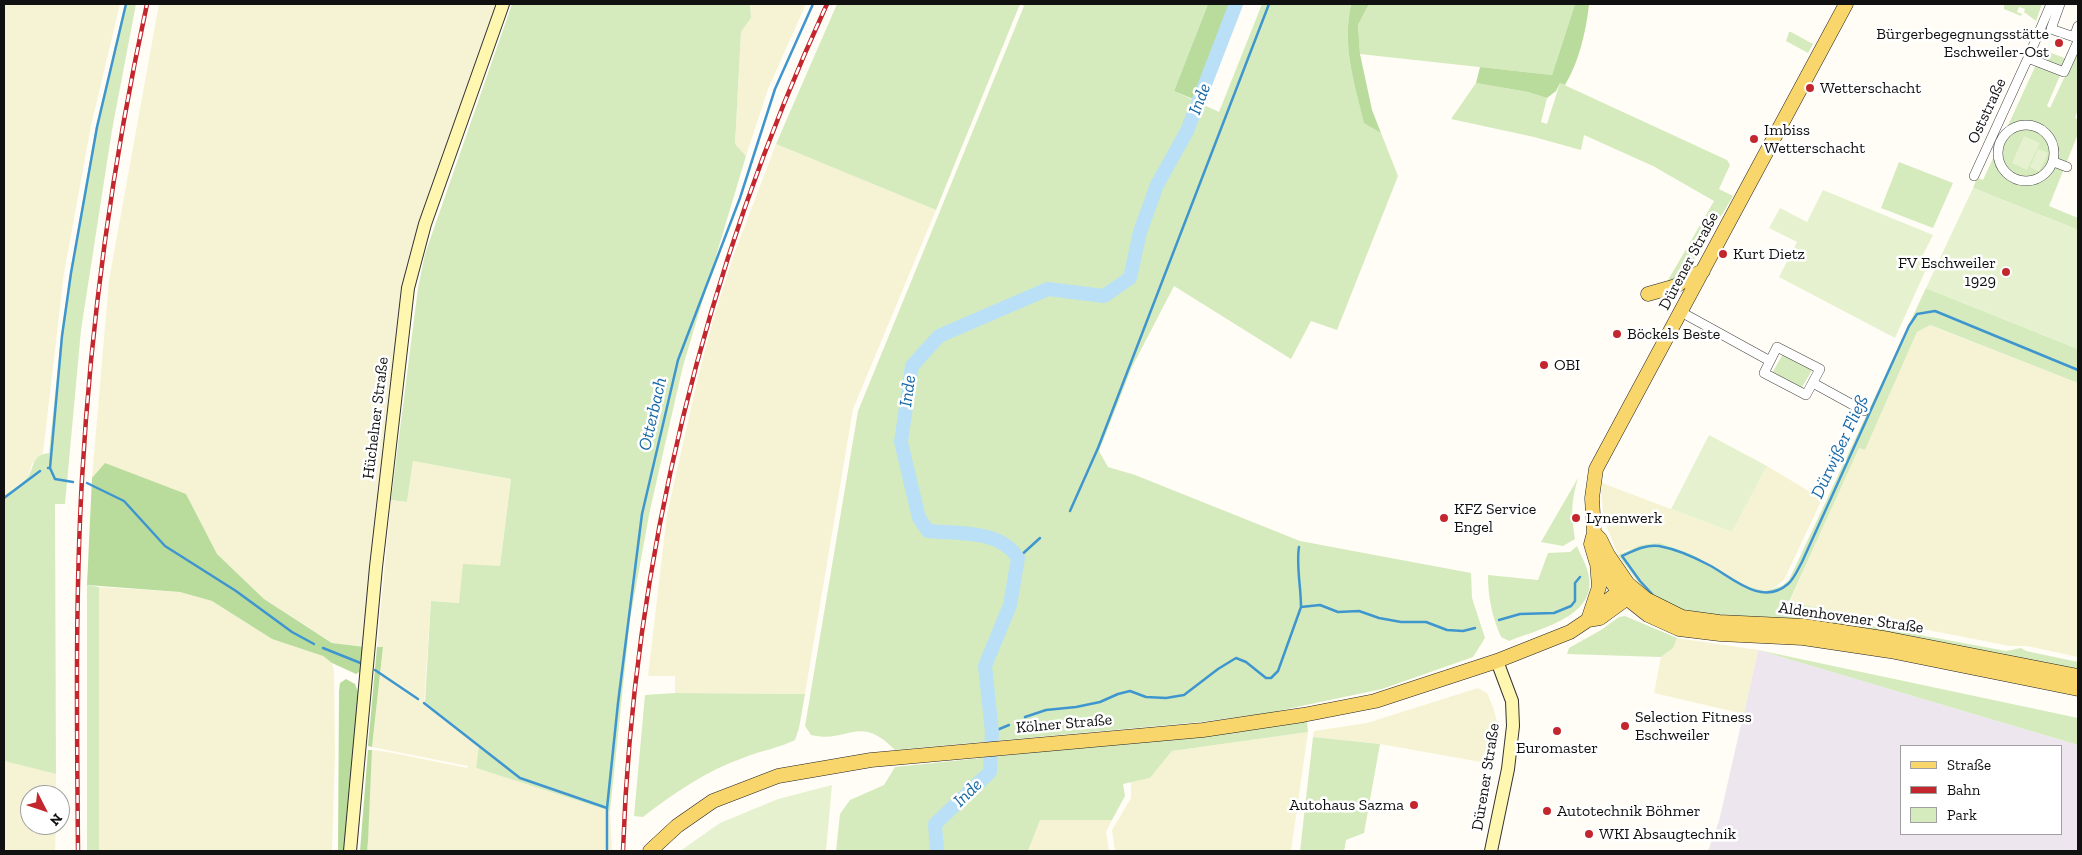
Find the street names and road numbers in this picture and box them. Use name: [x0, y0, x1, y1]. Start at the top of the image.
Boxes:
street label: Oststraße: [1964, 75, 2010, 147]
street label: Dürener Straße: [1655, 209, 1723, 313]
street label: Hüchelner Straße: [359, 356, 393, 480]
street label: Aldenhovener Straße: [1777, 598, 1925, 638]
street label: Kölner Straße: [1015, 710, 1113, 738]
street label: Dürener Straße: [1468, 722, 1504, 832]

